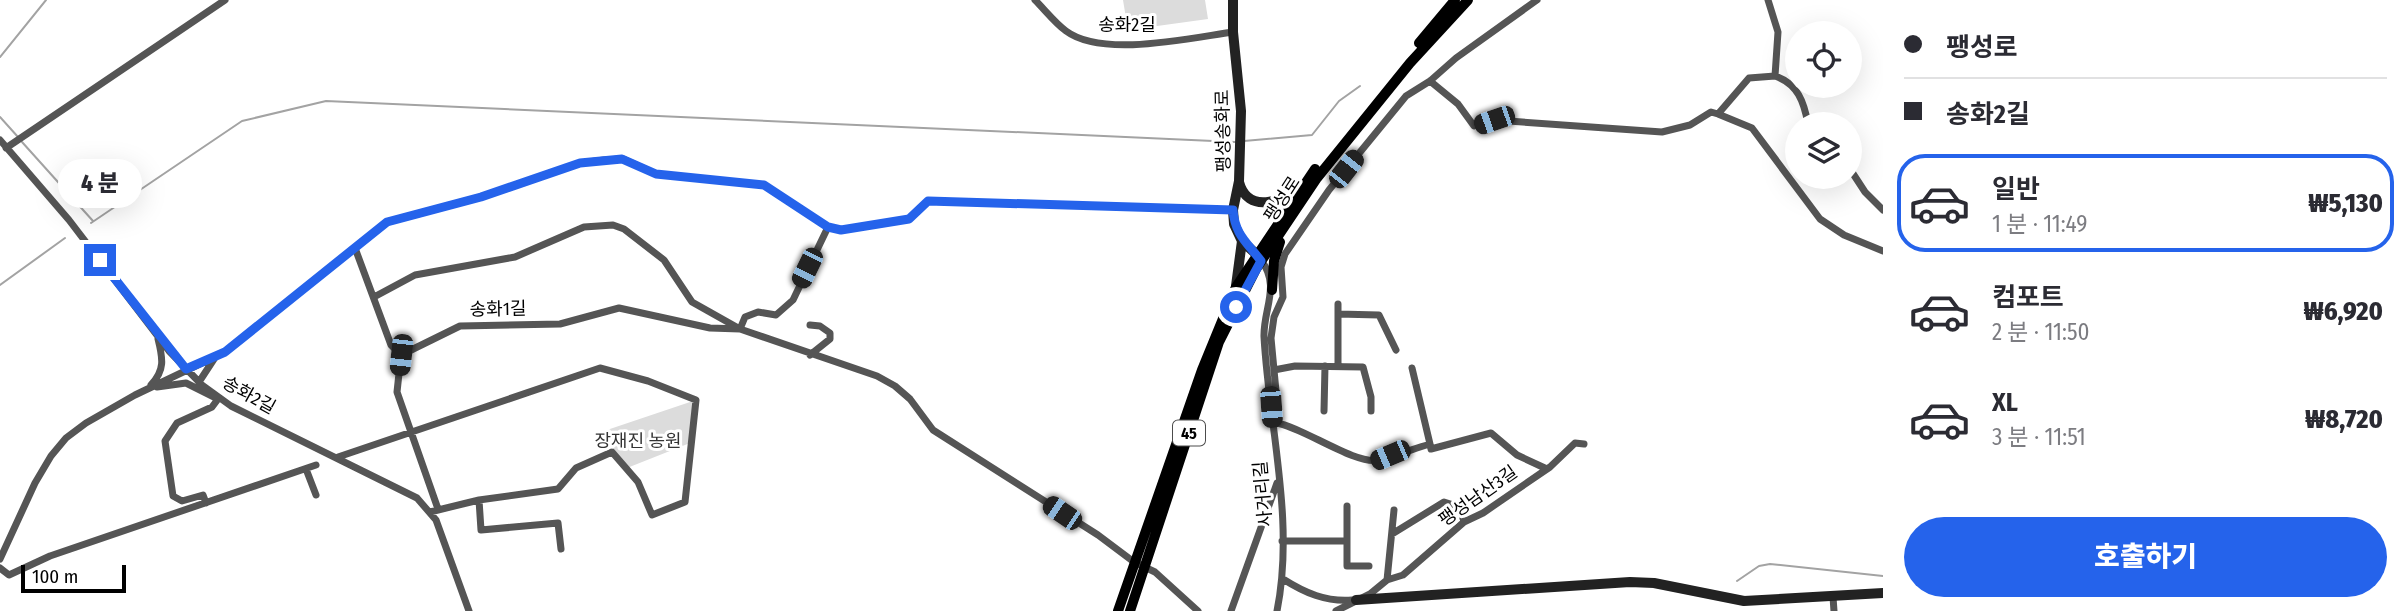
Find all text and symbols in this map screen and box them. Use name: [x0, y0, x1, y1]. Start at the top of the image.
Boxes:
street label: 송화2길: [1098, 14, 1156, 36]
map controls: [1785, 21, 1862, 189]
button: locate: [1785, 21, 1862, 98]
text: 팽성로: [1946, 32, 2018, 63]
street label: 팽성송화로: [1211, 89, 1235, 173]
text: 송화2길: [1946, 99, 2030, 130]
car: [1471, 103, 1518, 137]
button: layers: [1785, 112, 1862, 189]
car: [1325, 146, 1368, 192]
callout: 4 분: [58, 159, 142, 208]
text: 4 분: [81, 169, 119, 197]
street label: 팽성로: [1259, 172, 1305, 226]
icon: car: [1908, 172, 1971, 235]
text: 일반: [1992, 174, 2040, 205]
text: ₩5,130: [2308, 188, 2383, 219]
text: 1 분 · 11:49: [1992, 210, 2088, 238]
route end: [84, 244, 116, 276]
car: [789, 245, 826, 291]
icon: car: [1908, 280, 1971, 343]
text: 컴포트: [1992, 282, 2064, 313]
route start: [1220, 291, 1252, 323]
text: ₩6,920: [2304, 296, 2383, 327]
street label: 송화1길: [469, 298, 527, 320]
text: 2 분 · 11:50: [1992, 318, 2090, 346]
car: [389, 333, 414, 377]
street label: 송화2길: [218, 371, 280, 419]
car: [1260, 385, 1283, 429]
text: XL: [1992, 387, 2018, 418]
icon: car: [1908, 388, 1971, 451]
text: ₩8,720: [2305, 404, 2383, 435]
road number: 45: [1173, 420, 1205, 446]
text: 3 분 · 11:51: [1992, 423, 2086, 451]
park label: 장재진 농원: [594, 430, 682, 452]
car: [1367, 437, 1414, 473]
street label: 사거리길: [1249, 460, 1277, 528]
street label: 팽성남산3길: [1434, 461, 1522, 531]
car: [1039, 493, 1086, 533]
button: 호출하기: [1904, 517, 2387, 597]
scale bar: [21, 562, 126, 594]
text: 100 m: [32, 565, 78, 588]

